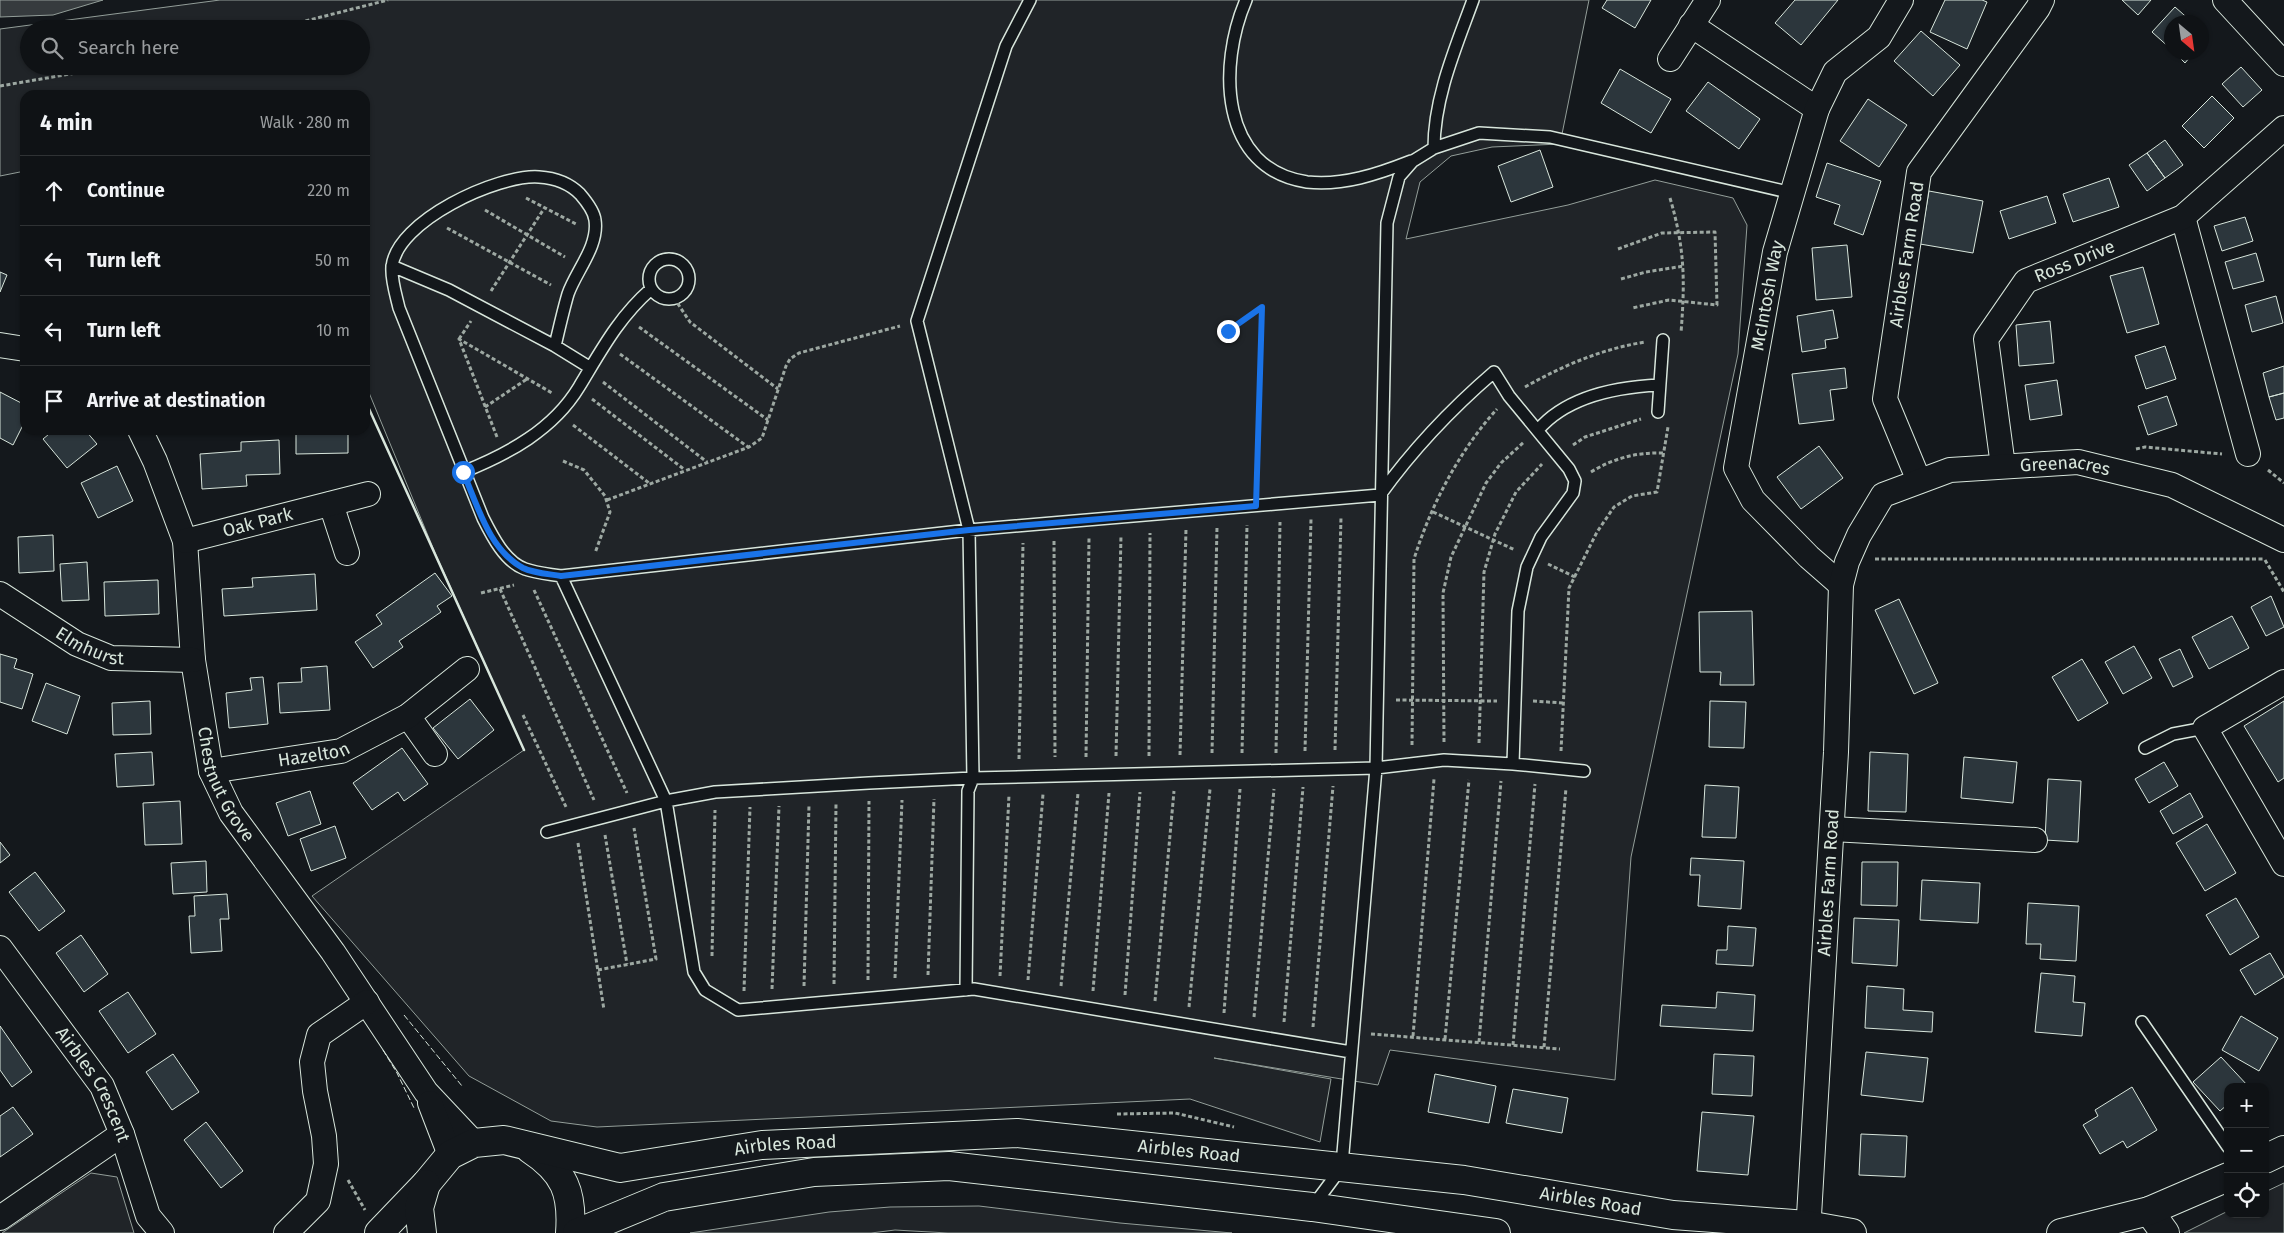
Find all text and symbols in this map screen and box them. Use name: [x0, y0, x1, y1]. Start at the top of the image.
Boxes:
north arrow: [2164, 15, 2209, 60]
search box: [20, 20, 370, 75]
icon: search: [38, 34, 66, 62]
text: Search here: [78, 36, 179, 59]
text: 4 min: [40, 110, 93, 136]
text: Walk · 280 m: [260, 113, 350, 132]
icon: ahead: [40, 177, 68, 205]
text: Continue: [87, 179, 165, 202]
street label: Airbles Farm Road: [1885, 180, 1928, 329]
text: 220 m: [307, 181, 350, 200]
street label: Ross Drive: [2031, 235, 2118, 287]
street label: McIntosh Way: [1746, 238, 1789, 352]
icon: left: [40, 247, 68, 275]
text: Turn left: [87, 249, 161, 272]
text: 50 m: [315, 251, 350, 270]
icon: left: [40, 317, 68, 345]
text: Turn left: [87, 319, 161, 342]
route end: [1217, 320, 1240, 343]
text: 10 m: [316, 321, 350, 340]
icon: arrive: [40, 387, 68, 415]
text: Arrive at destination: [87, 389, 266, 412]
street label: Greenacres: [2019, 451, 2113, 481]
route start: [452, 461, 475, 484]
street label: Oak Park: [220, 503, 296, 542]
street label: Elmhurst: [52, 622, 125, 669]
street label: Chestnut Grove: [193, 725, 259, 846]
street label: Hazelton: [276, 737, 354, 772]
street label: Airbles Farm Road: [1813, 808, 1844, 957]
street label: Airbles Crescent: [51, 1022, 135, 1145]
map controls: [2224, 1083, 2269, 1218]
button: +: [2224, 1083, 2269, 1128]
button: −: [2224, 1128, 2269, 1173]
street label: Airbles Road: [733, 1131, 837, 1160]
street label: Airbles Road: [1137, 1135, 1241, 1167]
button: locate: [2224, 1173, 2269, 1218]
street label: Airbles Road: [1538, 1182, 1643, 1221]

